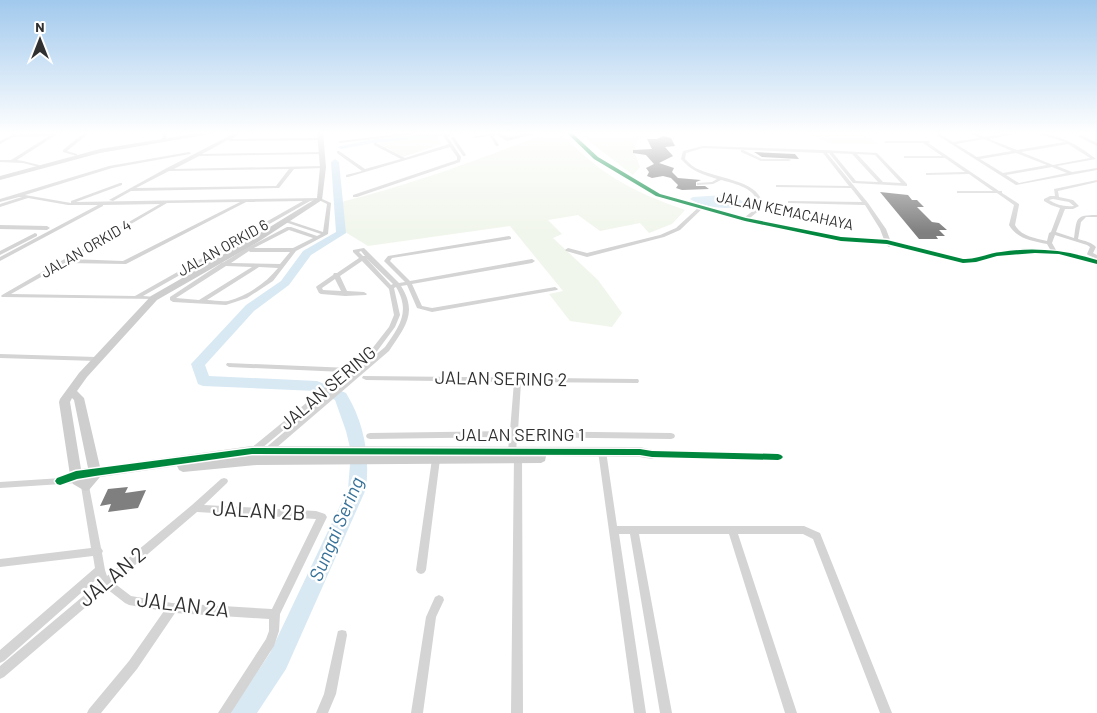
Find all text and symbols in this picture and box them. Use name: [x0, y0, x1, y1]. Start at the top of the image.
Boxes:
north arrow: [15, 15, 65, 65]
text: N: [35, 18, 45, 35]
street label: JALAN KEMACAHAYA: [715, 187, 855, 233]
street label: JALAN ORKID 4: [37, 215, 134, 281]
street label: JALAN ORKID 6: [174, 215, 271, 279]
street label: JALAN SERING: [275, 341, 380, 434]
street label: JALAN SERING 2: [435, 366, 567, 390]
street label: JALAN SERING 1: [455, 423, 585, 445]
water label: Sungai Sering: [303, 473, 368, 584]
street label: JALAN 2B: [212, 495, 306, 524]
street label: JALAN 2: [72, 541, 150, 611]
street label: JALAN 2A: [136, 585, 231, 622]

